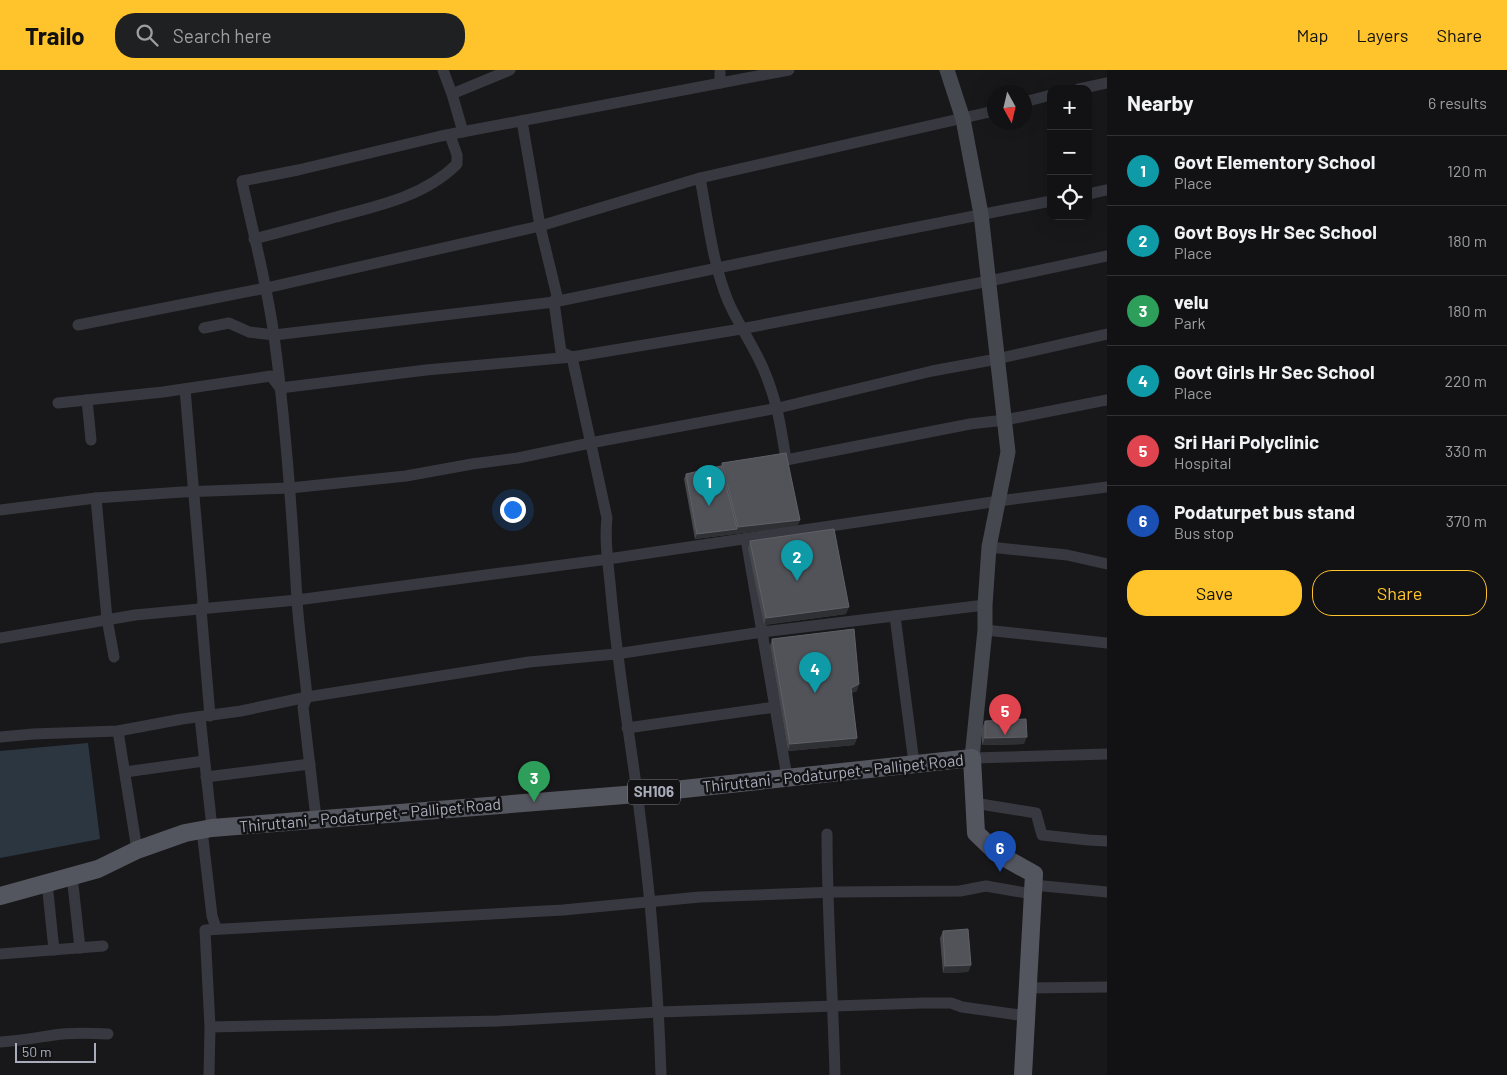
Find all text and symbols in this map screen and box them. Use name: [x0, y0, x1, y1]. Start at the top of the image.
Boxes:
search box: [115, 13, 465, 58]
text: Trailo: [25, 21, 85, 50]
icon: search: [133, 21, 161, 49]
text: Search here: [173, 24, 272, 47]
text: Map: [1296, 24, 1328, 46]
text: Layers: [1356, 24, 1409, 46]
text: Share: [1437, 24, 1482, 46]
north arrow: [987, 85, 1032, 130]
map controls: [1047, 85, 1092, 220]
button: +: [1047, 85, 1092, 130]
text: Nearby: [1127, 90, 1193, 115]
text: 6 results: [1428, 93, 1487, 112]
button: −: [1047, 130, 1092, 175]
text: Govt Elementory School: [1174, 150, 1375, 173]
text: 1: [1140, 161, 1146, 180]
text: 120 m: [1447, 161, 1487, 180]
text: Place: [1174, 173, 1212, 192]
button: locate: [1047, 175, 1092, 220]
text: Govt Boys Hr Sec School: [1174, 220, 1377, 243]
text: 2: [1139, 231, 1147, 250]
text: 180 m: [1448, 231, 1487, 250]
text: Place: [1174, 243, 1212, 262]
text: velu: [1174, 290, 1209, 313]
text: 3: [1139, 301, 1147, 320]
text: 180 m: [1448, 301, 1487, 320]
text: Park: [1174, 313, 1205, 332]
text: Govt Girls Hr Sec School: [1174, 360, 1375, 383]
text: 4: [1138, 371, 1148, 390]
text: 220 m: [1444, 371, 1487, 390]
text: Place: [1174, 383, 1212, 402]
text: Sri Hari Polyclinic: [1174, 430, 1319, 453]
text: 5: [1139, 441, 1147, 460]
text: 330 m: [1445, 441, 1487, 460]
text: Hospital: [1174, 453, 1231, 472]
pin: 1: [693, 465, 725, 506]
your location: [500, 497, 526, 523]
text: Podaturpet bus stand: [1174, 500, 1355, 523]
text: 6: [1139, 511, 1147, 530]
text: 370 m: [1446, 511, 1487, 530]
text: Bus stop: [1174, 523, 1234, 542]
pin: 2: [781, 540, 813, 581]
button: Save: [1127, 570, 1302, 616]
button: Share: [1312, 570, 1487, 616]
pin: 4: [799, 652, 831, 693]
pin: 5: [989, 694, 1021, 735]
street label: Thiruttani - Podaturpet - Pallipet Road: [701, 749, 965, 796]
pin: 3: [518, 761, 550, 802]
road number: SH106: [628, 780, 680, 804]
street label: Thiruttani - Podaturpet - Pallipet Road: [238, 794, 502, 835]
pin: 6: [984, 831, 1016, 872]
scale bar: [15, 1040, 96, 1063]
text: 50 m: [22, 1043, 51, 1060]

